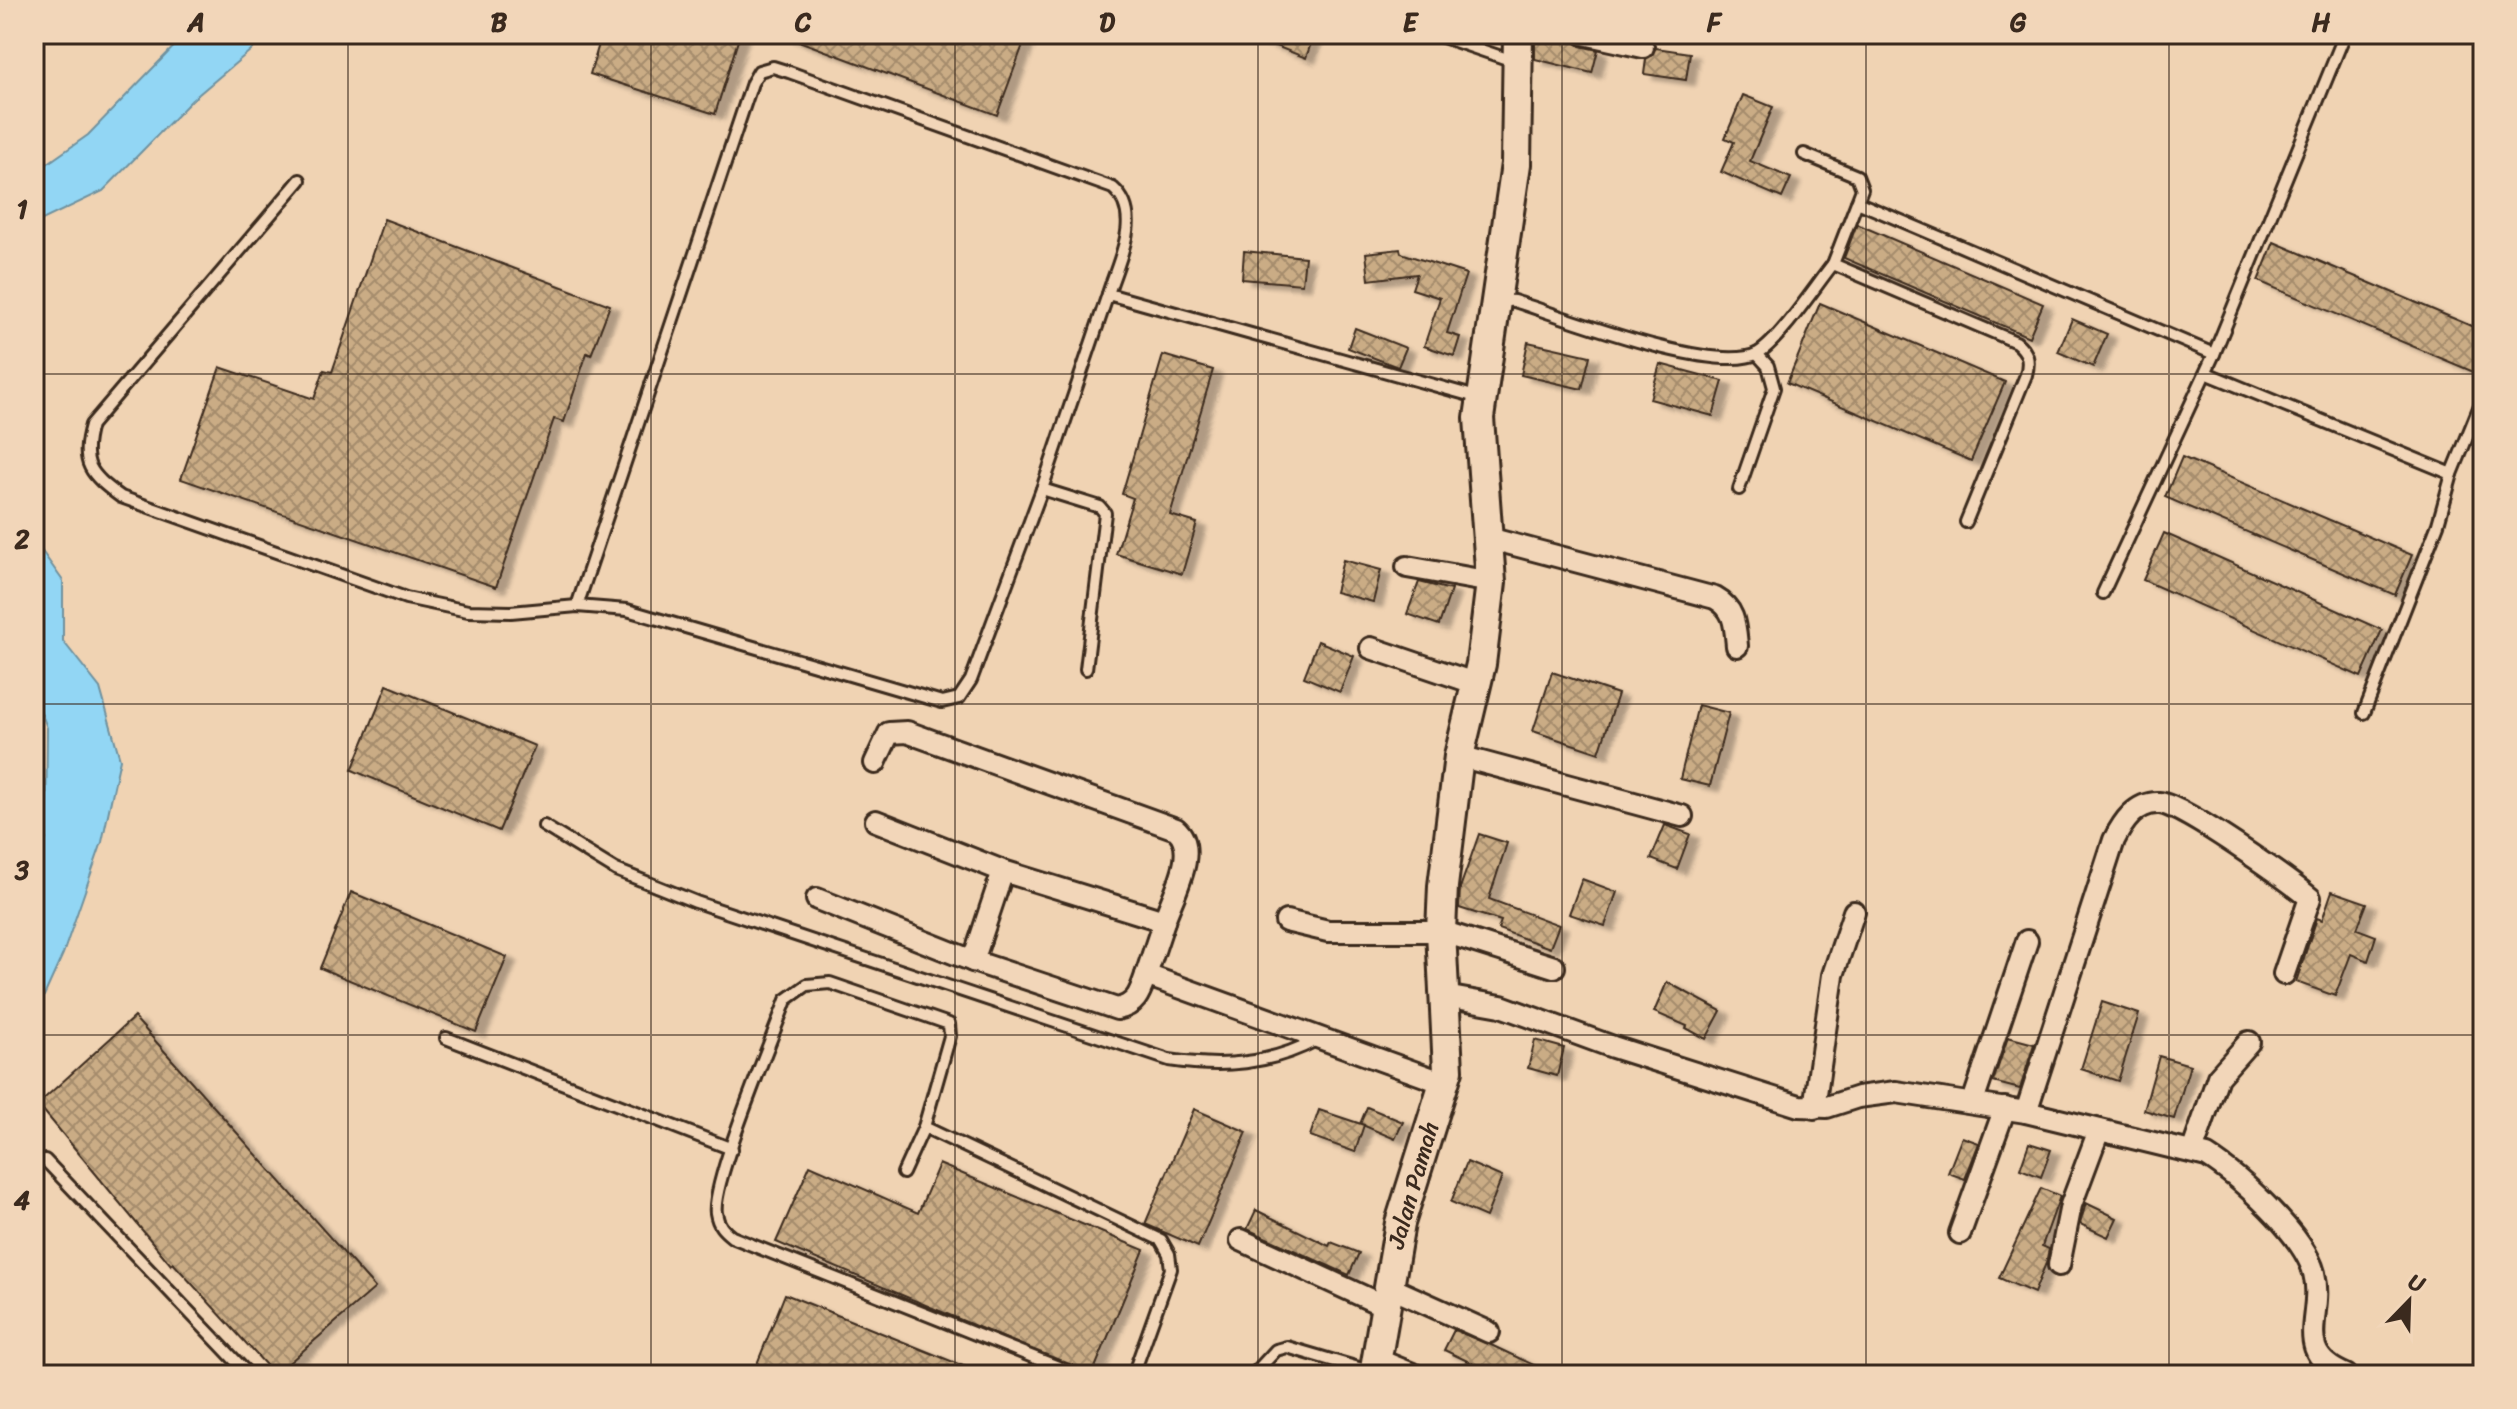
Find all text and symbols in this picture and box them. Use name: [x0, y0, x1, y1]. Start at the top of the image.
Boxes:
text: A: [186, 0, 205, 45]
text: B: [491, 0, 508, 45]
text: C: [794, 0, 812, 45]
text: D: [1099, 0, 1115, 45]
text: E: [1403, 0, 1420, 45]
text: F: [1706, 0, 1723, 45]
text: G: [2010, 0, 2027, 45]
text: H: [2312, 0, 2331, 45]
text: 1: [16, 186, 28, 232]
text: 2: [13, 516, 30, 562]
text: 3: [14, 847, 30, 893]
street label: Jalan Pamah: [1375, 1116, 1451, 1255]
text: 4: [14, 1177, 30, 1223]
north arrow: [2369, 1261, 2449, 1341]
text: U: [2402, 1262, 2432, 1304]

